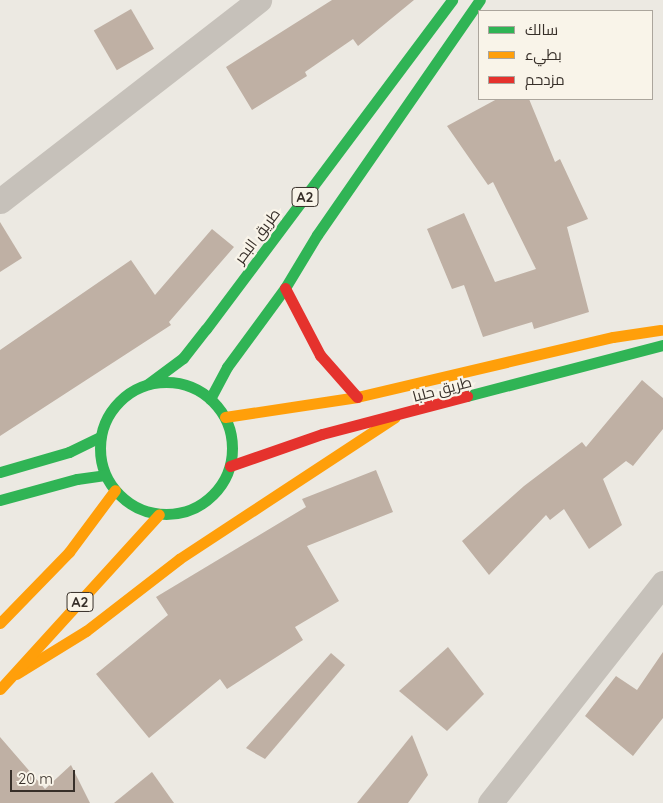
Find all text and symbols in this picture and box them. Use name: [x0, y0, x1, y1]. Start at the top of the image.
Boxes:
legend: [478, 10, 653, 100]
text: سالك: [525, 20, 558, 39]
text: بطيء: [525, 45, 562, 64]
text: مزدحم: [525, 70, 565, 89]
road number: A2: [291, 186, 319, 208]
street label: طريق البحر: [230, 205, 284, 267]
street label: طريق حلبا: [411, 373, 473, 405]
road number: A2: [66, 590, 94, 614]
scale bar: [12, 760, 78, 792]
text: 20 m: [18, 769, 53, 788]

